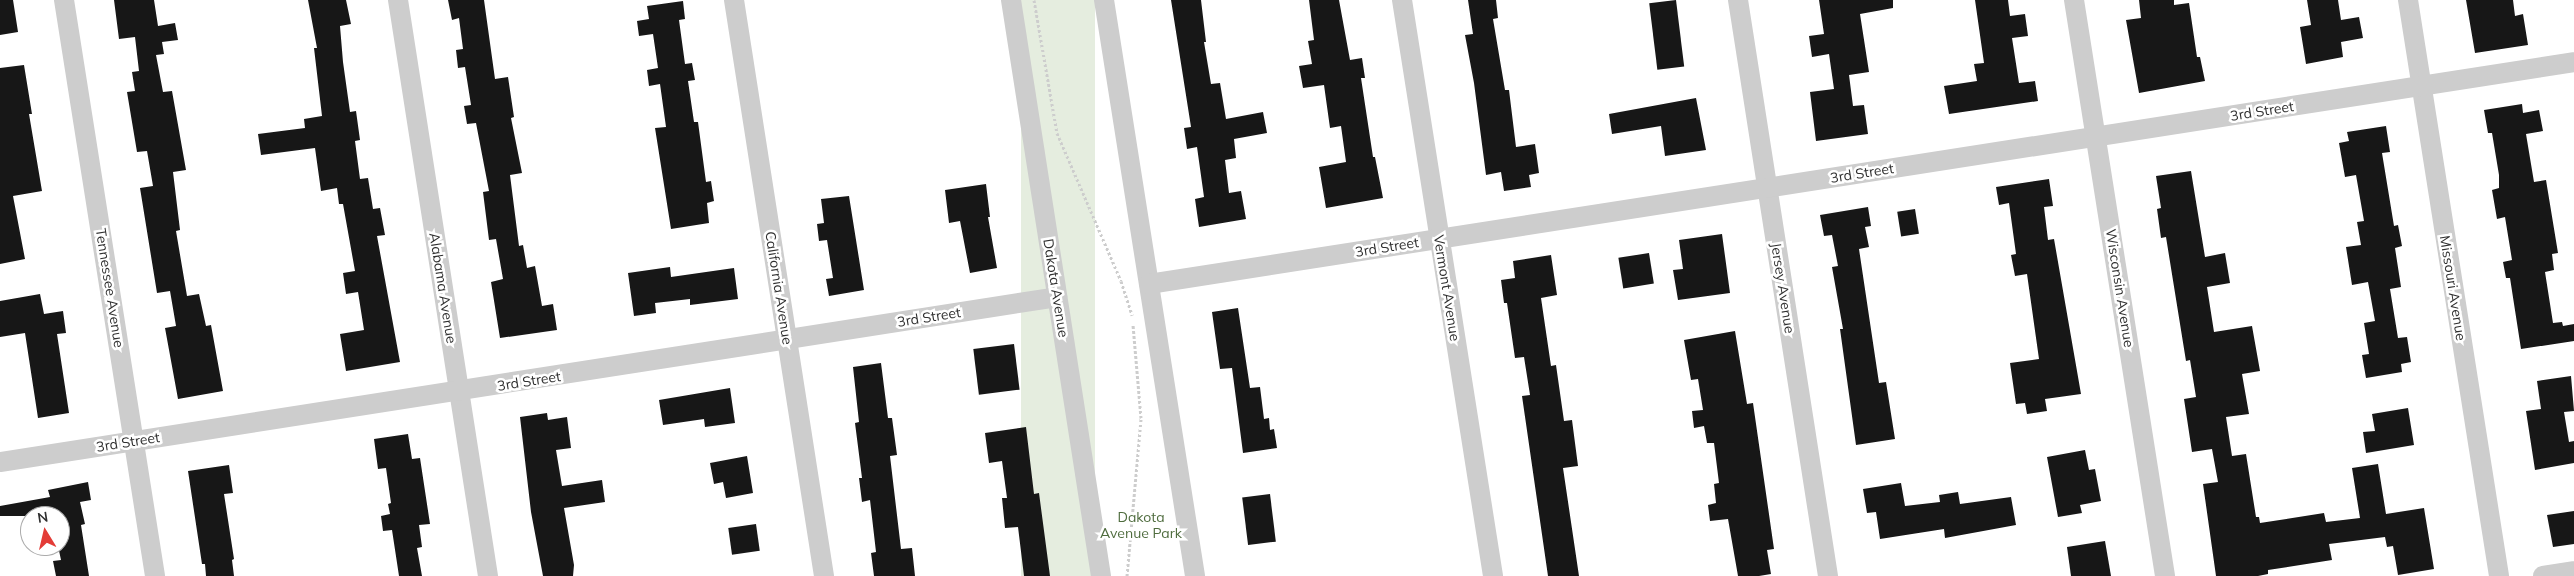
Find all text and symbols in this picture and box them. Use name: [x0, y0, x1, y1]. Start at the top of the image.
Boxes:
street label: 3rd Street: [2229, 98, 2295, 124]
street label: 3rd Street: [1829, 160, 1895, 186]
street label: Tennessee Avenue: [92, 227, 128, 349]
street label: Wisconsin Avenue: [2102, 228, 2138, 348]
street label: California Avenue: [762, 230, 796, 346]
street label: Alabama Avenue: [426, 231, 460, 345]
street label: 3rd Street: [1354, 234, 1420, 260]
street label: Vermont Avenue: [1430, 234, 1464, 342]
street label: Missouri Avenue: [2436, 234, 2470, 342]
street label: Dakota Avenue: [1040, 238, 1072, 338]
street label: Jersey Avenue: [1768, 241, 1798, 335]
street label: 3rd Street: [896, 304, 962, 330]
street label: 3rd Street: [496, 368, 562, 394]
street label: 3rd Street: [95, 429, 161, 455]
north arrow: [20, 506, 70, 556]
text: N: [36, 507, 49, 527]
park label: Dakota Avenue Park: [1100, 509, 1182, 542]

